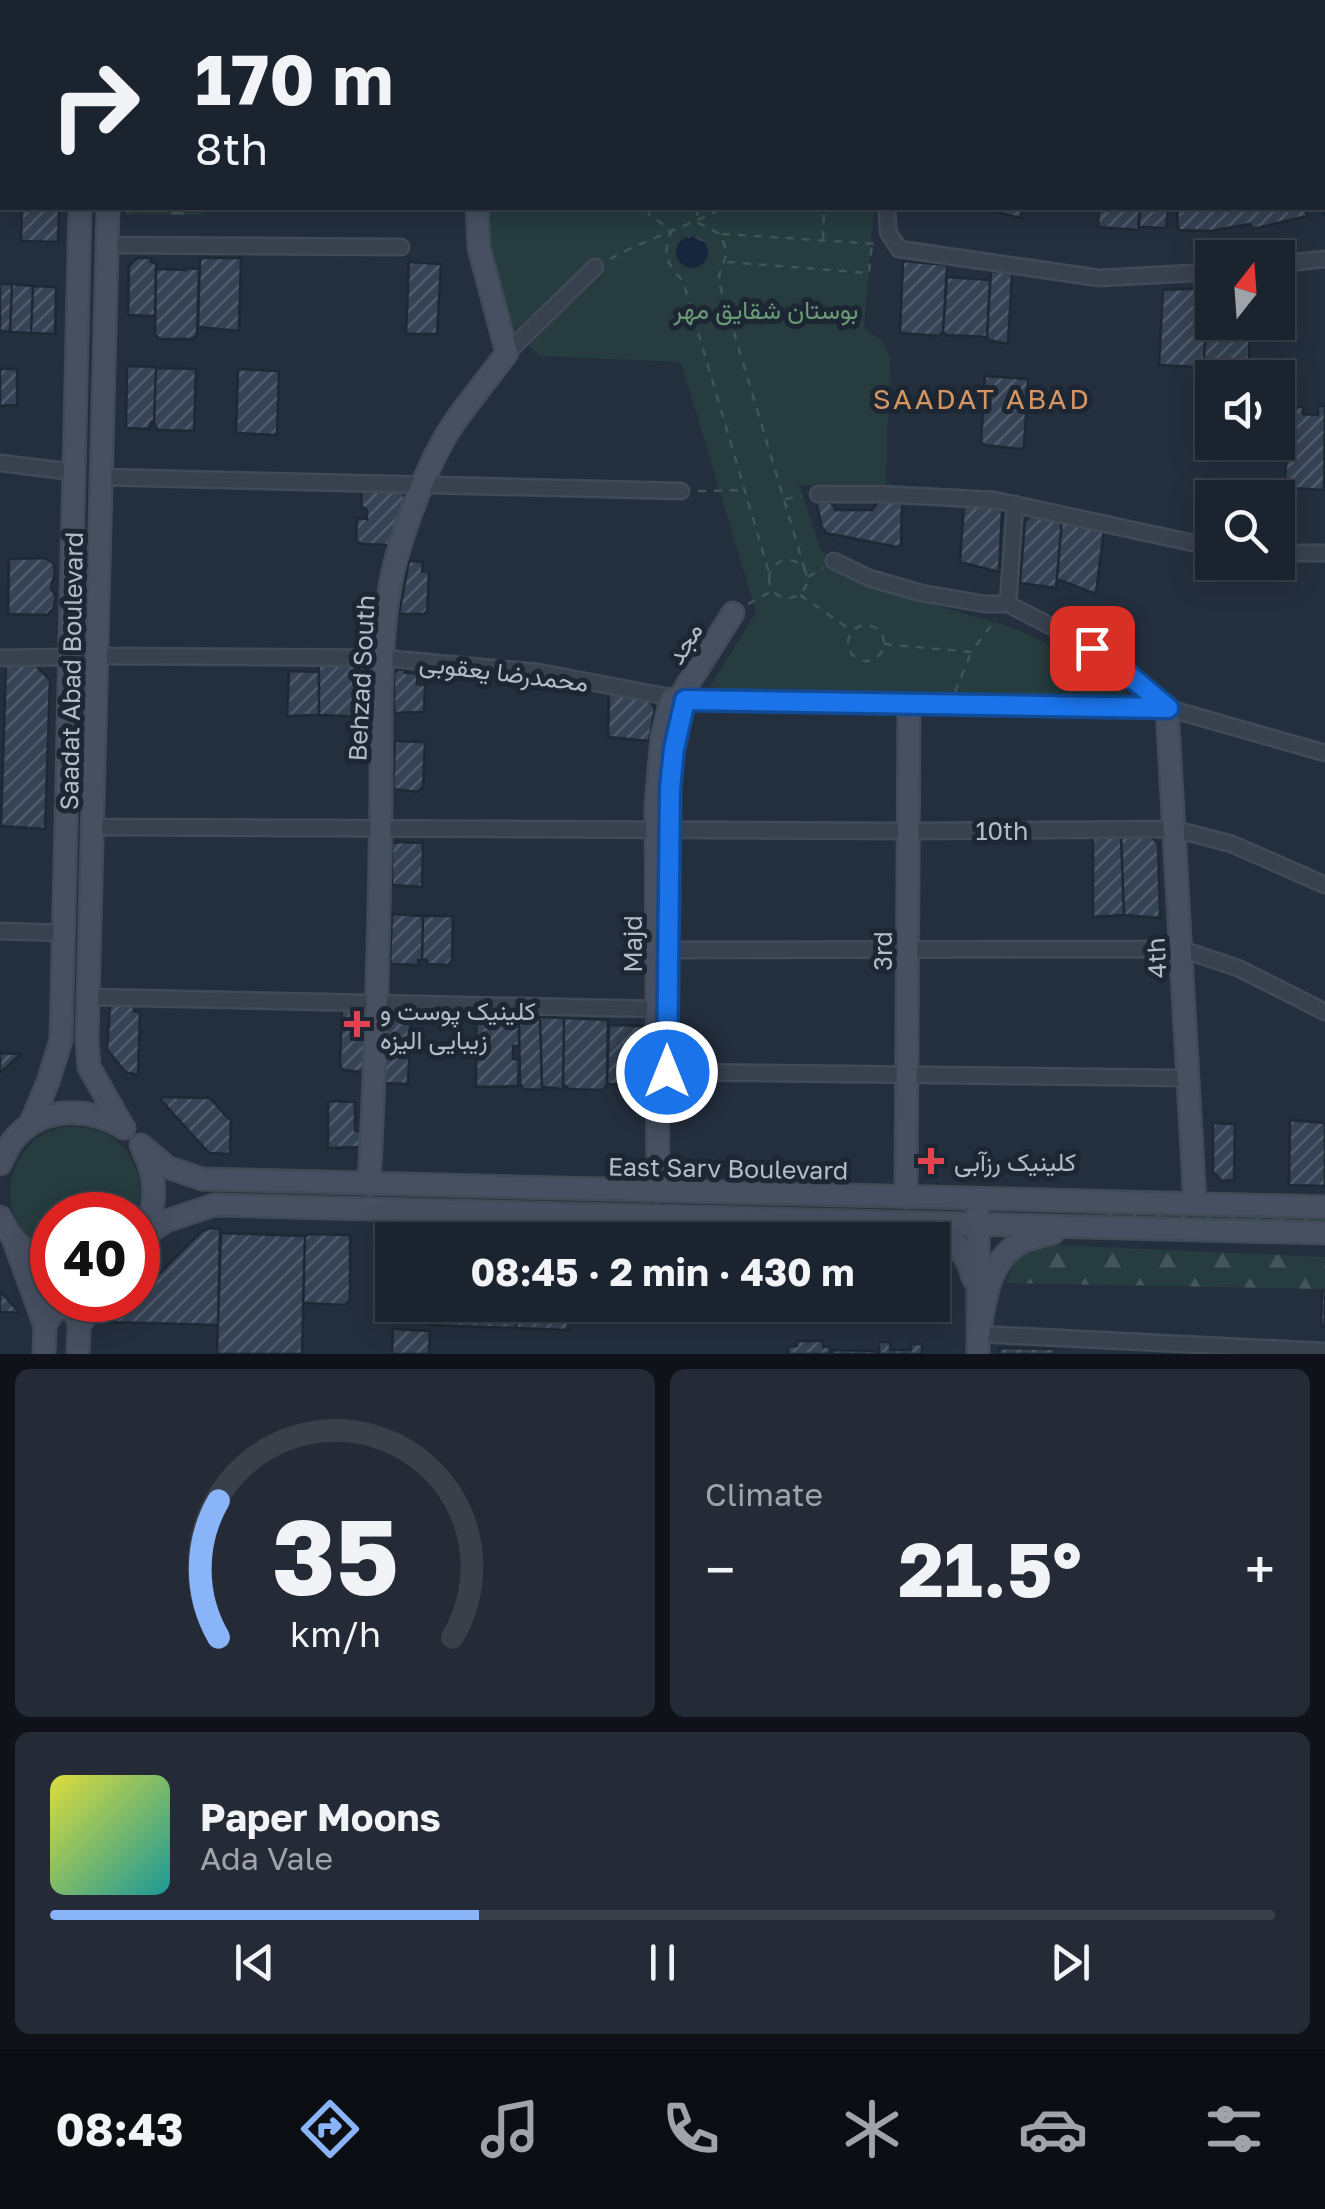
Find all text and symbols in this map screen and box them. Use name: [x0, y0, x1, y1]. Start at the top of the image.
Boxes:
text: 170 m: [195, 36, 393, 120]
icon: right: [30, 40, 160, 170]
text: 8th: [195, 121, 268, 175]
north arrow: [1195, 240, 1295, 340]
map controls: [1195, 240, 1295, 580]
park label: بوستان شقایق مهر: [673, 294, 858, 326]
button: sound: [1195, 360, 1295, 460]
district label: SAADAT ABAD: [873, 382, 1091, 415]
button: search: [1195, 480, 1295, 580]
street label: Saadat Abad Boulevard: [53, 531, 89, 811]
street label: Behzad South: [341, 594, 381, 762]
pin: [1050, 606, 1135, 691]
street label: مجد: [659, 616, 709, 670]
icon: arrive: [1065, 621, 1120, 676]
street label: محمدرضا یعقوبی: [418, 646, 590, 699]
street label: 10th: [975, 815, 1029, 846]
street label: Majd: [617, 915, 648, 973]
street label: 3rd: [867, 931, 898, 971]
street label: 4th: [1139, 937, 1173, 979]
place label: کلینیک پوست و زیبایی الیزه: [380, 995, 536, 1056]
marker: کلینیک پوست و زیبایی الیزه: [344, 1011, 370, 1037]
position arrow: [615, 1020, 719, 1124]
place label: کلینیک رزآبی: [954, 1146, 1076, 1178]
marker: کلینیک رزآبی: [918, 1148, 944, 1174]
street label: East Sarv Boulevard: [608, 1150, 848, 1186]
speed limit sign: 40: [30, 1192, 160, 1322]
text: 08:45 · 2 min · 430 m: [470, 1249, 855, 1294]
text: Climate: [705, 1475, 823, 1513]
text: 35: [272, 1493, 398, 1618]
text: 21.5°: [898, 1523, 1082, 1614]
text: −: [705, 1536, 735, 1602]
text: +: [1245, 1536, 1275, 1602]
text: km/h: [290, 1612, 380, 1655]
text: Paper Moons: [200, 1794, 441, 1839]
text: Ada Vale: [200, 1839, 333, 1877]
icon: previous: [227, 1935, 282, 1990]
icon: pause: [635, 1935, 690, 1990]
icon: next: [1043, 1935, 1098, 1990]
icon: directions: [295, 2094, 365, 2164]
icon: music: [475, 2094, 545, 2164]
icon: phone: [656, 2094, 726, 2164]
icon: climate: [837, 2094, 907, 2164]
icon: car: [1018, 2094, 1088, 2164]
icon: filters: [1199, 2094, 1269, 2164]
text: 08:43: [55, 2102, 184, 2156]

